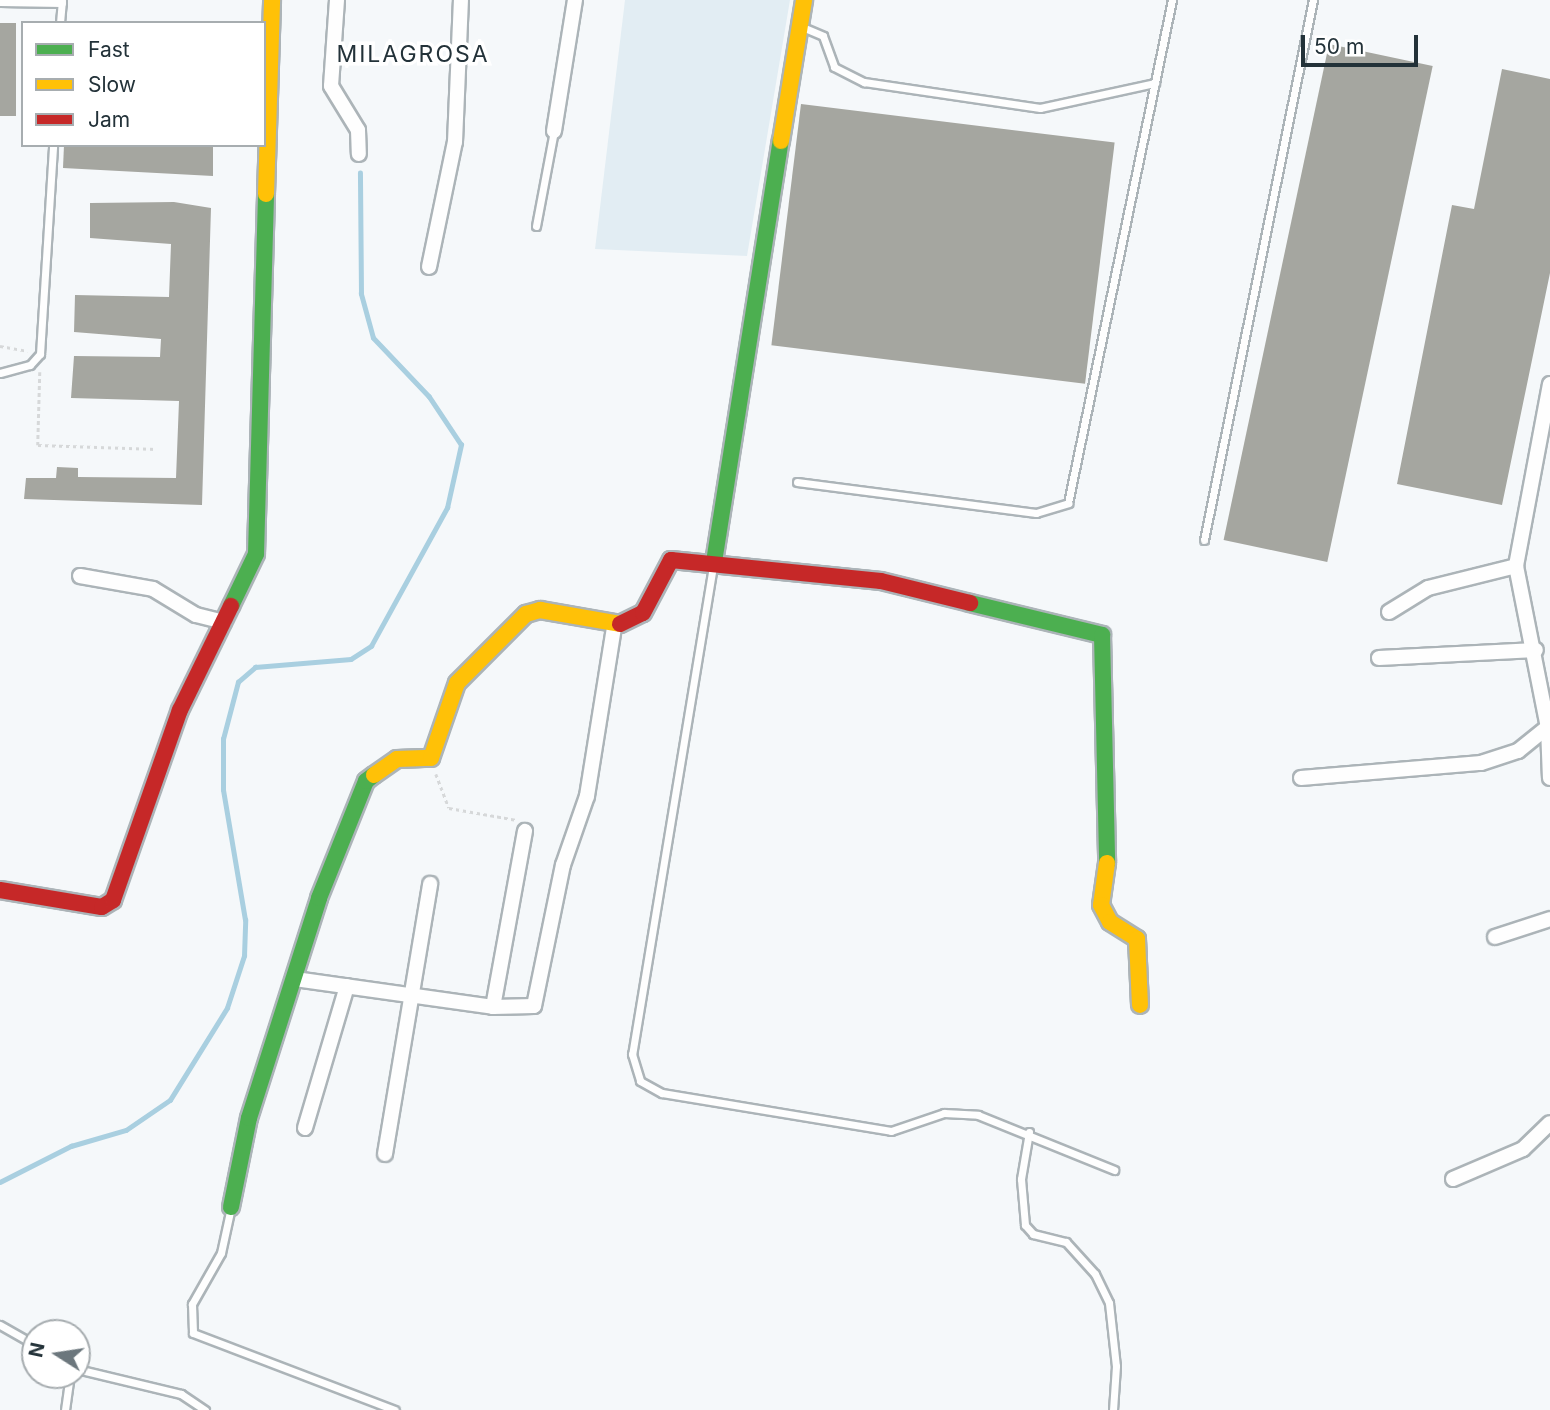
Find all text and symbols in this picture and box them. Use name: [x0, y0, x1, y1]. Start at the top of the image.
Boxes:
legend: [21, 21, 266, 147]
scale bar: [1305, 21, 1422, 65]
text: 50 m: [1314, 34, 1364, 59]
text: Fast: [88, 37, 130, 62]
district label: MILAGROSA: [338, 40, 488, 68]
text: Slow: [88, 72, 136, 97]
text: Jam: [88, 107, 130, 132]
north arrow: [21, 1319, 91, 1389]
text: N: [24, 1340, 50, 1359]

